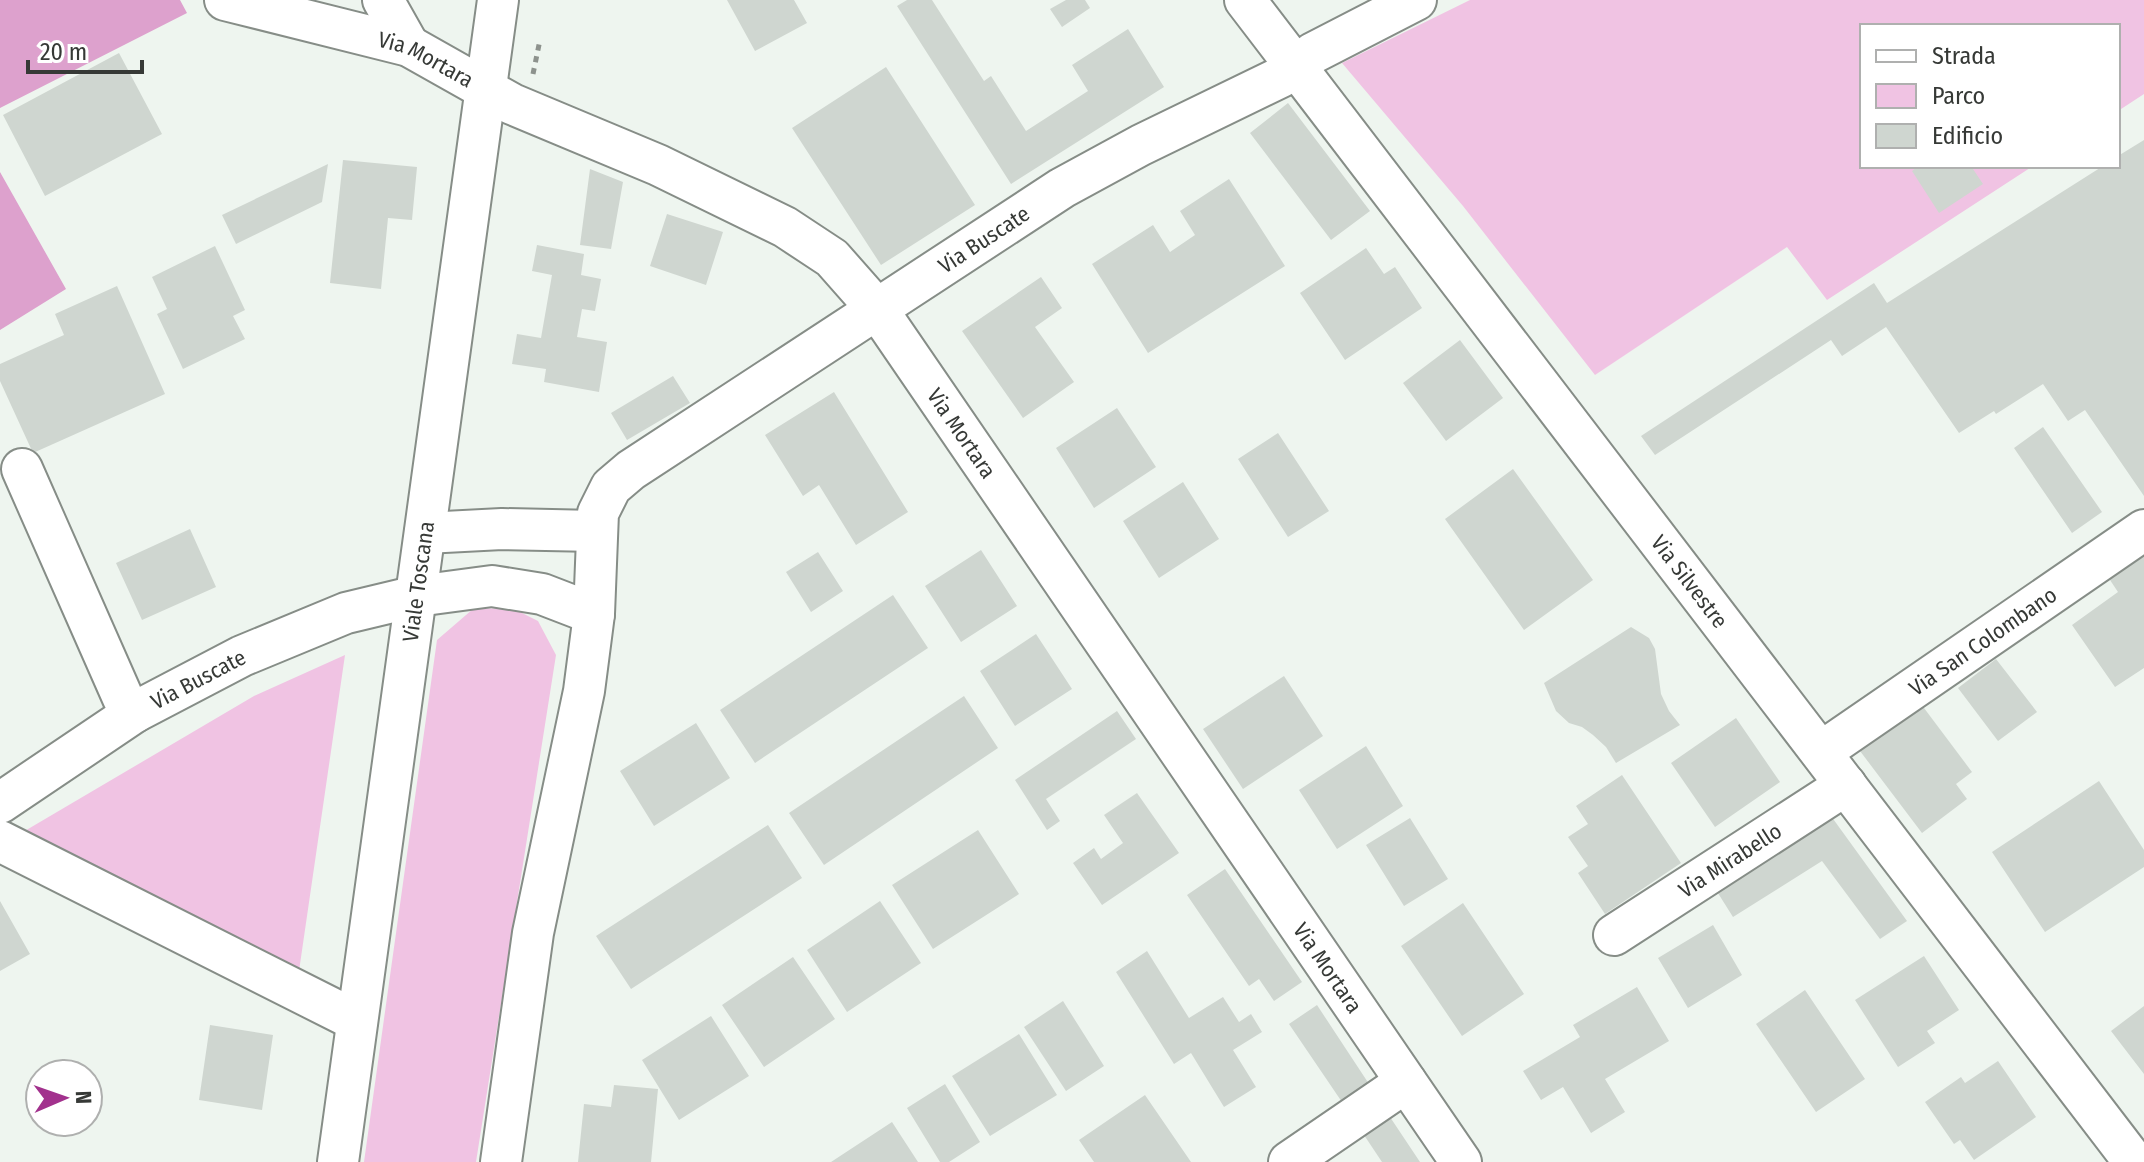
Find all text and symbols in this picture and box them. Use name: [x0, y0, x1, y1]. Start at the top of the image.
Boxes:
scale bar: [28, 24, 142, 74]
legend: [1860, 24, 2120, 168]
street label: Via Mortara: [375, 26, 478, 94]
text: 20 m: [40, 38, 87, 66]
text: Strada: [1932, 42, 1996, 70]
text: Parco: [1932, 82, 1985, 110]
text: Edificio: [1932, 122, 2003, 150]
street label: Via Buscate: [933, 200, 1035, 279]
street label: Via Mortara: [921, 383, 1002, 483]
street label: Viale Toscana: [397, 520, 440, 644]
street label: Via Silvestre: [1645, 530, 1733, 634]
street label: Via San Colombano: [1904, 581, 2062, 702]
street label: Via Buscate: [146, 643, 250, 715]
street label: Via Mirabello: [1674, 817, 1787, 904]
street label: Via Mortara: [1287, 918, 1368, 1018]
north arrow: [24, 1058, 104, 1138]
text: N: [70, 1090, 97, 1104]

